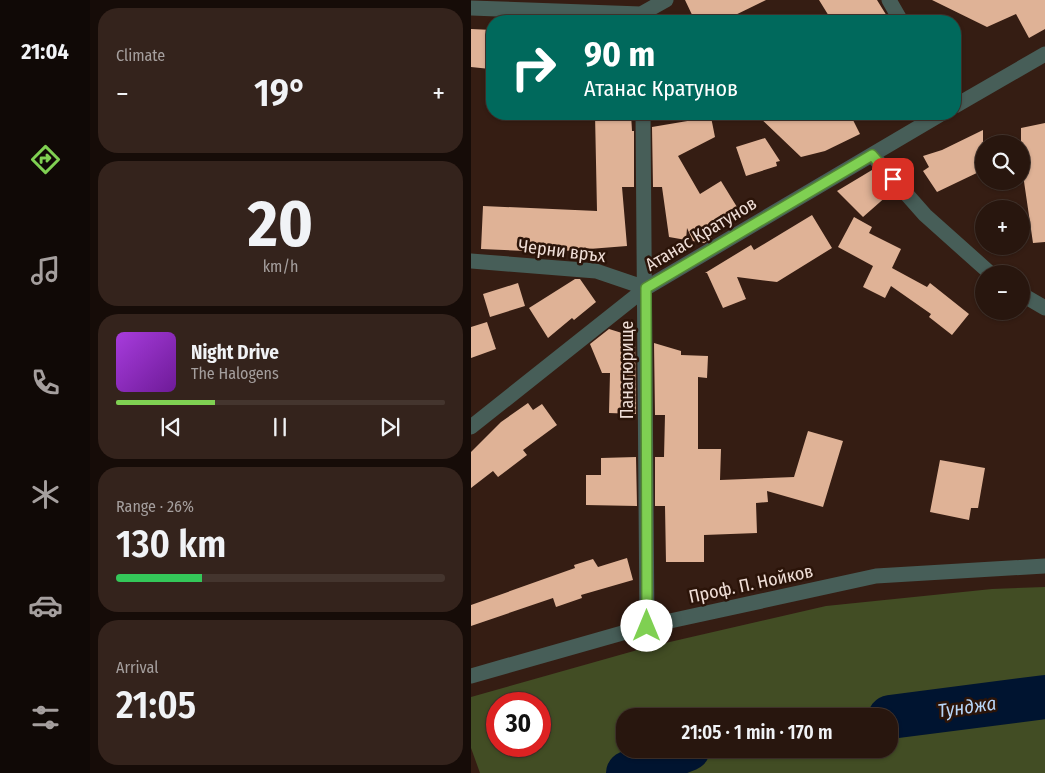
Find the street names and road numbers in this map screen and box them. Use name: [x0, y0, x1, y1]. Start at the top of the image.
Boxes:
street label: Атанас Кратунов: [641, 192, 761, 276]
street label: Черни връх: [517, 235, 607, 267]
street label: Панагюрище: [616, 321, 638, 419]
street label: Проф. П. Нойков: [687, 560, 815, 608]

